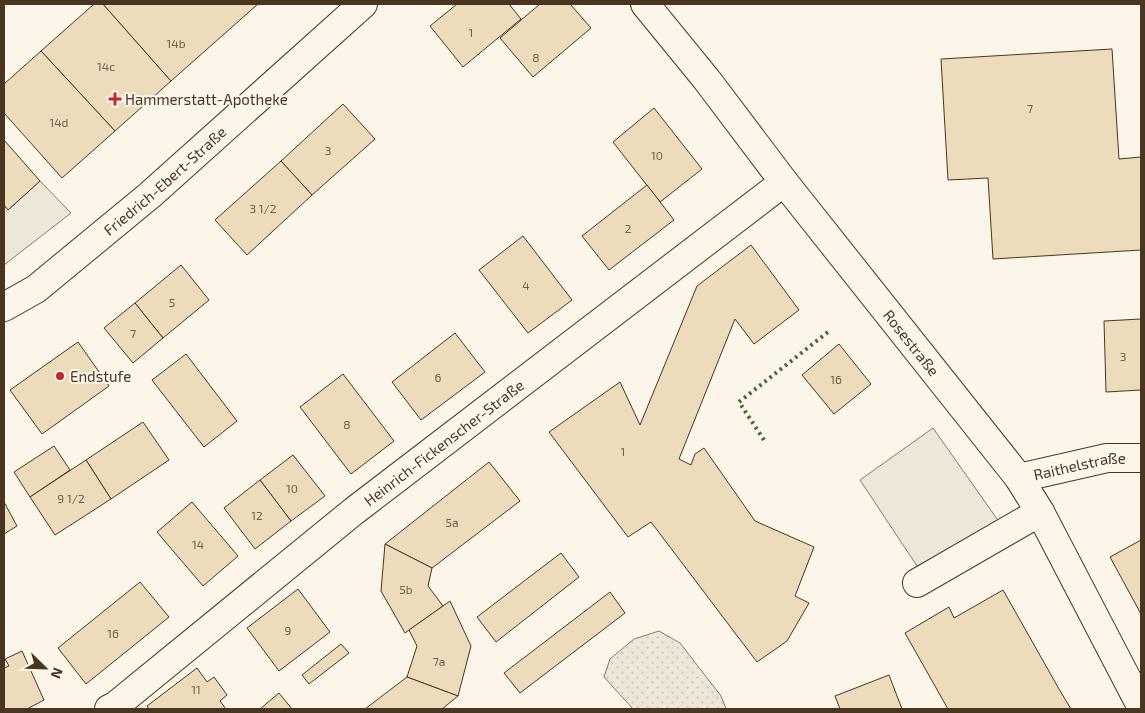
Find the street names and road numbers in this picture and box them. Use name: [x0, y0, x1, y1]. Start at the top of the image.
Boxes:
street label: Friedrich-Ebert-Straße: [100, 122, 230, 239]
street label: Rosestraße: [880, 306, 943, 379]
street label: Heinrich-Fickenscher-Straße: [360, 376, 527, 509]
street label: Raithelstraße: [1032, 449, 1126, 483]

